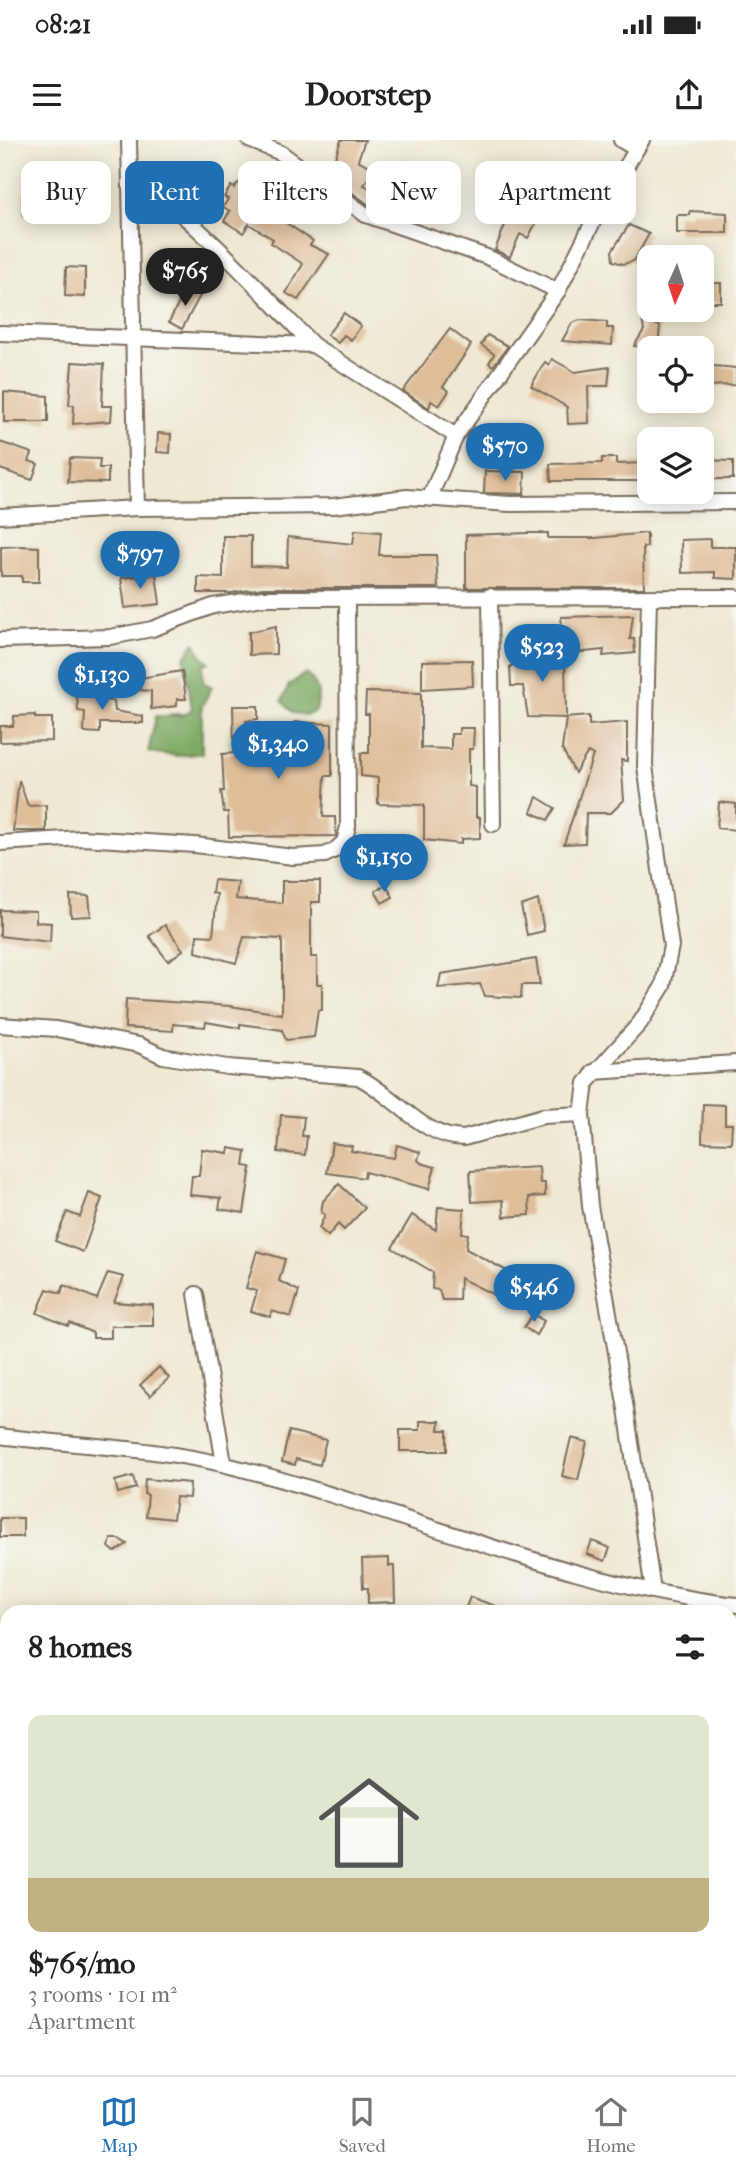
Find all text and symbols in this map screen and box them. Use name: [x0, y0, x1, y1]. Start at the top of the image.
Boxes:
text: 08:21: [35, 9, 91, 40]
icon: menu: [28, 76, 66, 114]
text: Doorstep: [305, 76, 431, 113]
icon: share: [670, 76, 708, 114]
chip: Buy: [21, 161, 111, 224]
chip: Rent: [125, 161, 224, 224]
chip: Filters: [238, 161, 352, 224]
chip: New: [366, 161, 461, 224]
chip: Apartment: [475, 161, 636, 224]
north arrow: [637, 245, 714, 322]
map controls: [637, 245, 714, 504]
pin: $765: [144, 248, 226, 308]
text: $765: [162, 257, 208, 284]
button: locate: [637, 336, 714, 413]
pin: $570: [464, 424, 546, 483]
button: layers: [637, 427, 714, 504]
text: $570: [482, 432, 528, 459]
pin: $797: [99, 532, 181, 591]
text: $797: [117, 540, 163, 567]
pin: $523: [501, 624, 583, 684]
text: $523: [520, 633, 564, 660]
pin: $1,130: [45, 652, 159, 712]
text: $1,130: [74, 661, 130, 688]
pin: $1,340: [221, 722, 335, 781]
text: $1,340: [247, 730, 309, 757]
pin: $1,150: [327, 834, 441, 894]
text: $1,150: [356, 843, 412, 870]
pin: $546: [493, 1264, 575, 1324]
text: $546: [510, 1273, 558, 1300]
icon: filters: [671, 1628, 709, 1666]
text: 8 homes: [28, 1630, 132, 1665]
icon: home: [306, 1760, 432, 1886]
text: $765/mo: [28, 1946, 136, 1981]
text: 3 rooms · 101 m²: [28, 1981, 177, 2008]
text: Apartment: [28, 2008, 136, 2035]
tab: Map: [100, 2093, 138, 2157]
tab: Saved: [339, 2093, 386, 2157]
tab: Home: [586, 2093, 636, 2157]

